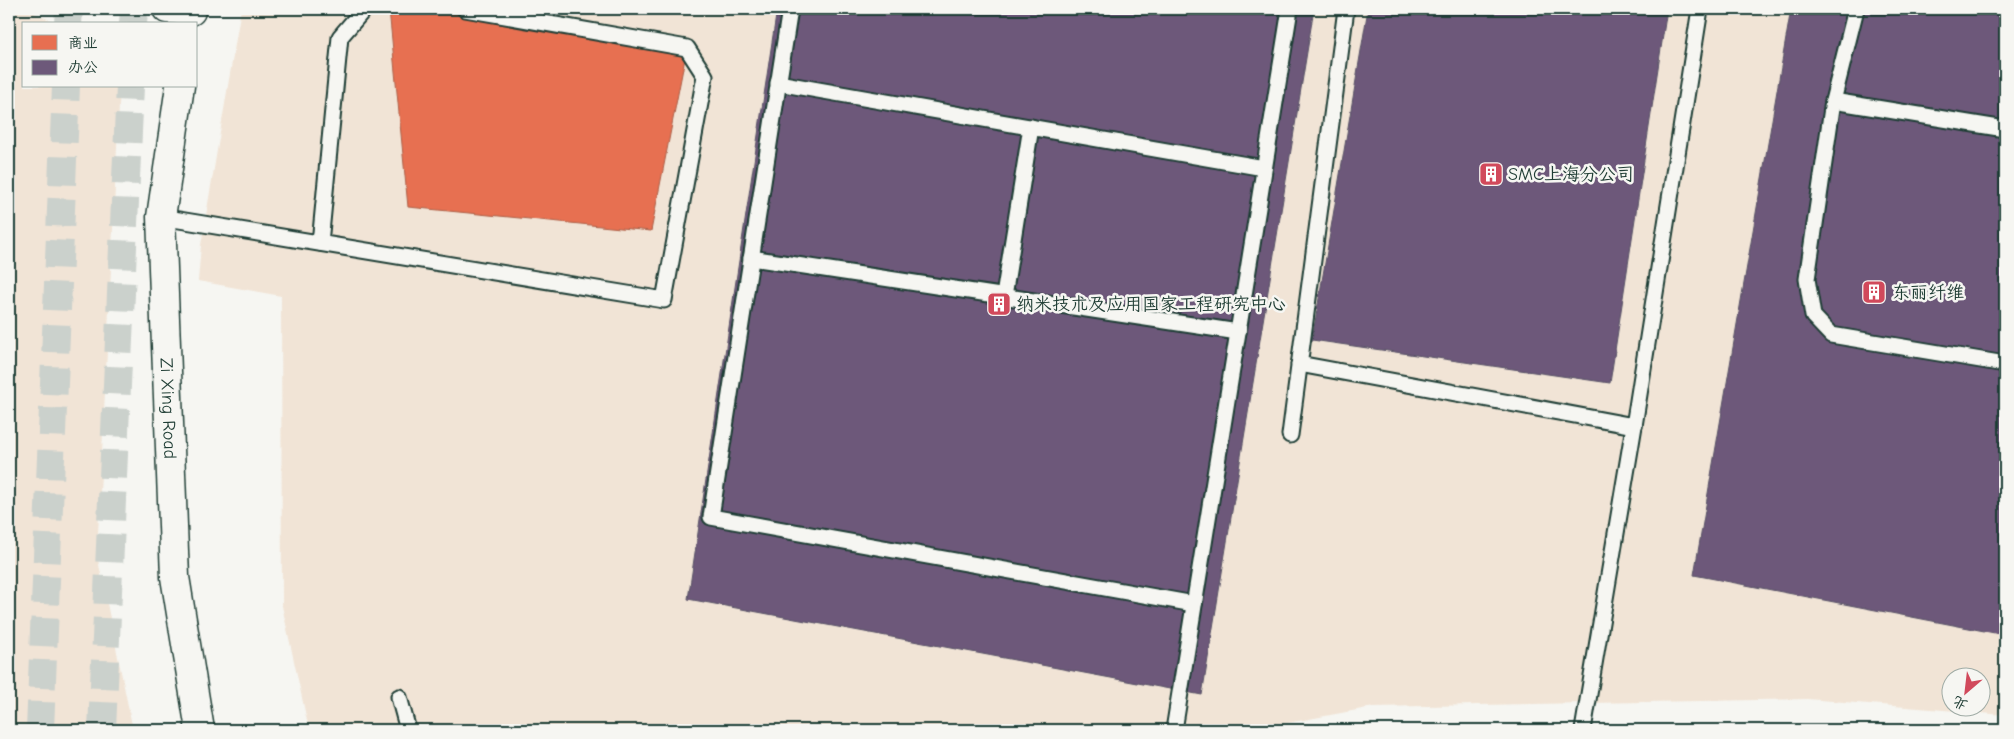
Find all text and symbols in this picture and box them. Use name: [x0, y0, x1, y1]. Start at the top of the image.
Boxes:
legend: [22, 22, 198, 88]
text: 商业: [68, 34, 98, 52]
text: 办公: [68, 58, 98, 76]
building icon: SMC上海分公司: [1478, 161, 1504, 187]
place label: SMC上海分公司: [1508, 164, 1634, 185]
building icon: 东丽纤维: [1861, 279, 1887, 305]
place label: 东丽纤维: [1892, 282, 1964, 303]
building icon: 纳米技术及应用国家工程研究中心: [986, 291, 1012, 317]
place label: 纳米技术及应用国家工程研究中心: [1016, 294, 1286, 315]
street label: Zi Xing Road: [155, 357, 180, 460]
north arrow: [1942, 666, 1992, 716]
text: 北: [1950, 692, 1970, 714]

